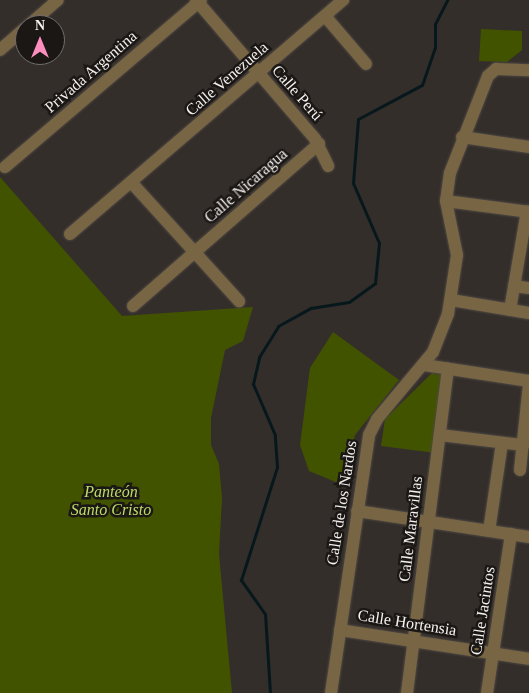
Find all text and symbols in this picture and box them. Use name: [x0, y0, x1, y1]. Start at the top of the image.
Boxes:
north arrow: [15, 15, 65, 65]
text: N: [35, 18, 45, 33]
street label: Privada Argentina: [41, 27, 141, 117]
street label: Calle Venezuela: [182, 38, 272, 120]
street label: Calle Perú: [268, 61, 326, 125]
street label: Calle Nicaragua: [201, 145, 291, 227]
street label: Calle de los Nardos: [323, 439, 361, 567]
street label: Calle Maravillas: [395, 475, 427, 583]
park label: Panteón Santo Cristo: [71, 482, 151, 520]
street label: Calle Jacintos: [467, 565, 499, 657]
street label: Calle Hortensia: [356, 606, 458, 640]

